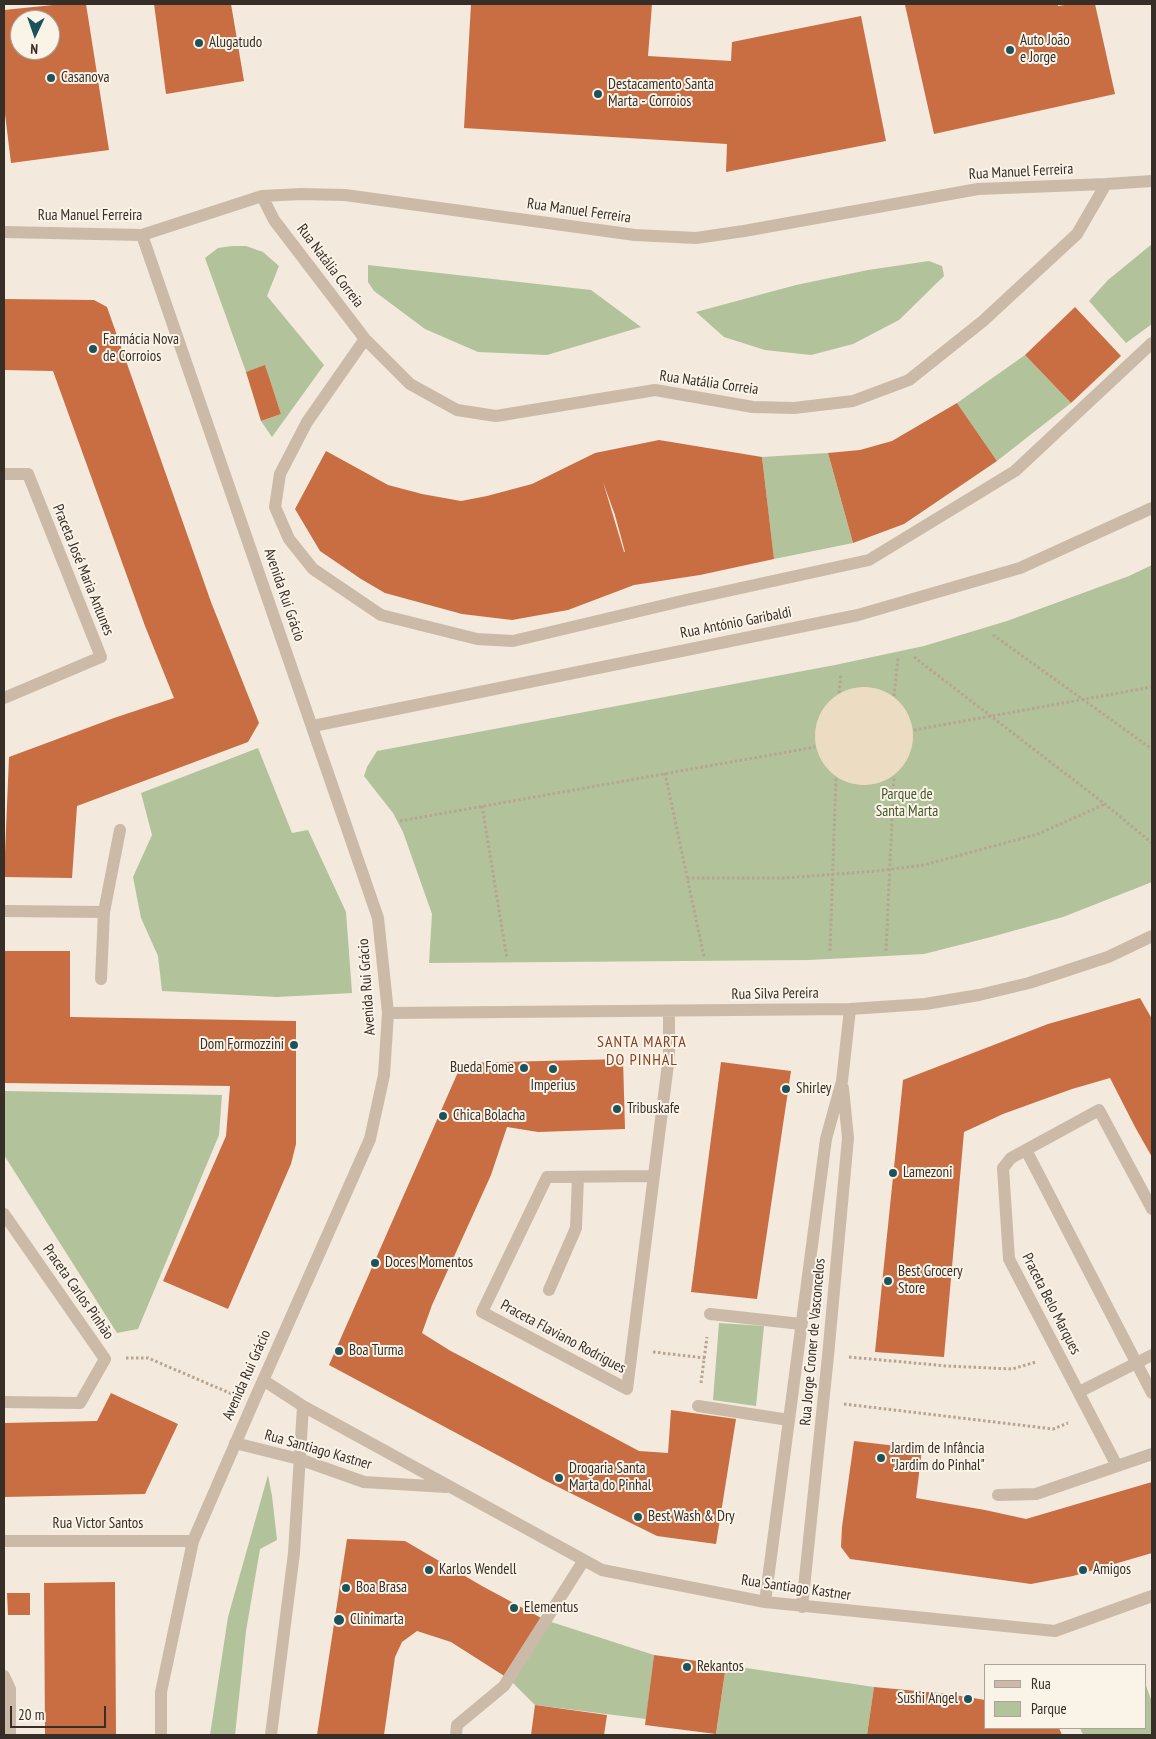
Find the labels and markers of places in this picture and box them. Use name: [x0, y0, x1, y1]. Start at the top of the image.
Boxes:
place label: Auto João e Jorge: [1020, 32, 1070, 67]
place label: Alugatudo: [209, 34, 262, 52]
marker: Alugatudo: [193, 37, 205, 49]
marker: Auto João e Jorge: [1004, 44, 1016, 56]
place label: Casanova: [61, 69, 109, 87]
marker: Casanova: [45, 72, 57, 84]
place label: Destacamento Santa Marta - Corroios: [608, 76, 714, 111]
marker: Destacamento Santa Marta - Corroios: [592, 88, 604, 100]
place label: Farmácia Nova de Corroios: [103, 331, 179, 366]
marker: Farmácia Nova de Corroios: [87, 343, 99, 355]
place label: Dom Formozzini: [200, 1036, 284, 1054]
marker: Dom Formozzini: [288, 1039, 300, 1051]
place label: Bueda Fome: [450, 1059, 514, 1077]
marker: Bueda Fome: [518, 1062, 530, 1074]
marker: Imperius: [547, 1063, 559, 1075]
place label: Imperius: [531, 1077, 575, 1095]
place label: Shirley: [796, 1080, 831, 1098]
marker: Shirley: [780, 1083, 792, 1095]
place label: Tribuskafe: [627, 1100, 680, 1118]
marker: Tribuskafe: [611, 1103, 623, 1115]
place label: Chica Bolacha: [453, 1107, 525, 1125]
marker: Chica Bolacha: [437, 1110, 449, 1122]
place label: Lamezoni: [903, 1164, 952, 1182]
marker: Lamezoni: [887, 1167, 899, 1179]
place label: Doces Momentos: [385, 1254, 473, 1272]
marker: Doces Momentos: [369, 1257, 381, 1269]
place label: Best Grocery Store: [898, 1263, 963, 1298]
marker: Best Grocery Store: [882, 1275, 894, 1287]
place label: Boa Turma: [349, 1342, 404, 1360]
marker: Boa Turma: [333, 1345, 345, 1357]
place label: Jardim de Infância "Jardim do Pinhal": [891, 1440, 985, 1475]
marker: Jardim de Infância "Jardim do Pinhal": [875, 1452, 887, 1464]
place label: Drogaria Santa Marta do Pinhal: [569, 1460, 651, 1495]
marker: Drogaria Santa Marta do Pinhal: [553, 1472, 565, 1484]
place label: Best Wash & Dry: [648, 1508, 735, 1526]
marker: Best Wash & Dry: [632, 1511, 644, 1523]
place label: Karlos Wendell: [439, 1561, 516, 1579]
place label: Amigos: [1093, 1561, 1131, 1579]
marker: Karlos Wendell: [423, 1564, 435, 1576]
marker: Amigos: [1077, 1564, 1089, 1576]
place label: Boa Brasa: [356, 1579, 407, 1597]
marker: Boa Brasa: [340, 1582, 352, 1594]
place label: Elementus: [524, 1599, 578, 1617]
marker: Elementus: [508, 1602, 520, 1614]
place label: Clinimarta: [350, 1611, 404, 1629]
marker: Clinimarta: [332, 1613, 346, 1627]
place label: Rekantos: [697, 1658, 744, 1676]
marker: Rekantos: [681, 1661, 693, 1673]
place label: Sushi Angel: [897, 1690, 958, 1708]
marker: Sushi Angel: [962, 1693, 974, 1705]

